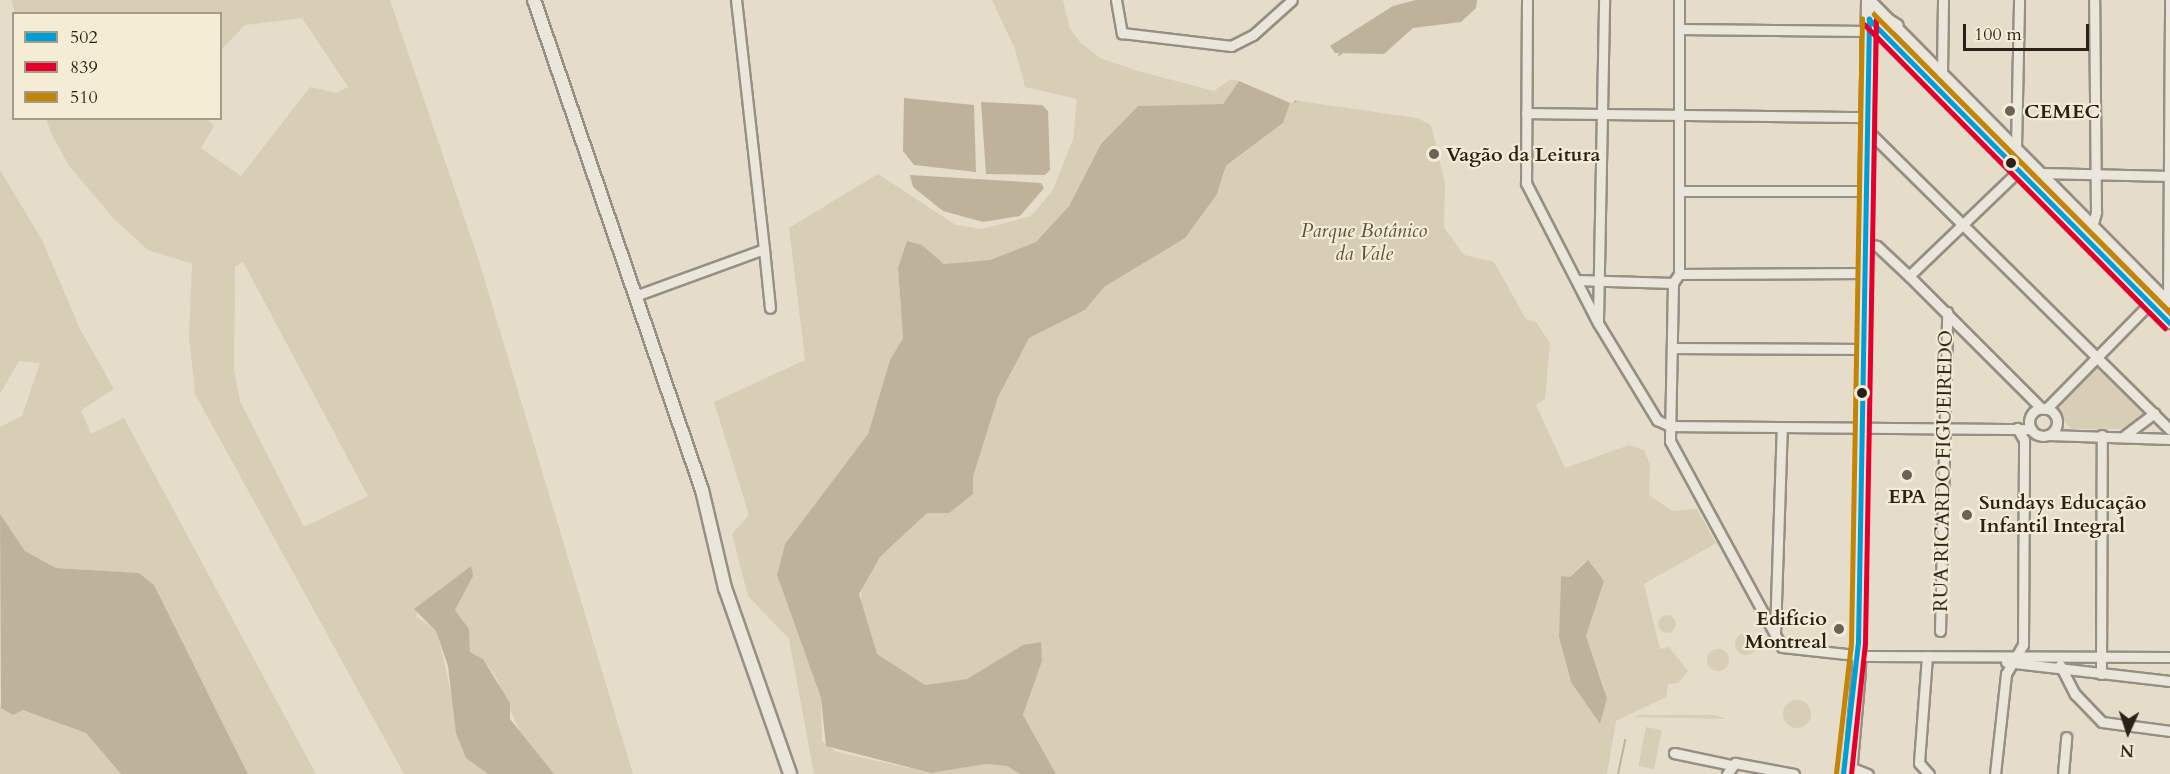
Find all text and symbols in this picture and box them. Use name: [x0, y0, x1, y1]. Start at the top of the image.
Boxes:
legend: [12, 12, 222, 120]
scale bar: [1966, 12, 2092, 50]
text: 100 m: [1974, 22, 2022, 47]
text: 502: [70, 25, 98, 50]
text: 839: [70, 55, 98, 80]
text: 510: [70, 85, 98, 110]
place label: CEMEC: [2024, 99, 2100, 123]
marker: CEMEC: [2001, 102, 2019, 120]
place label: Vagão da Leitura: [1446, 142, 1600, 166]
marker: Vagão da Leitura: [1427, 147, 1441, 161]
unlabelled marker: [2005, 157, 2017, 169]
park label: Parque Botânico da Vale: [1301, 218, 1427, 265]
street label: RUA RICARDO FIGUEIREDO: [1929, 330, 1957, 612]
unlabelled marker: [1856, 387, 1868, 399]
marker: EPA: [1900, 468, 1914, 482]
place label: EPA: [1888, 484, 1926, 508]
place label: Sundays Educação Infantil Integral: [1979, 491, 2146, 538]
marker: Sundays Educação Infantil Integral: [1960, 508, 1974, 522]
place label: Edifício Montreal: [1744, 606, 1827, 653]
marker: Edifício Montreal: [1832, 622, 1846, 636]
north arrow: [2098, 702, 2158, 762]
text: N: [2120, 739, 2135, 761]

